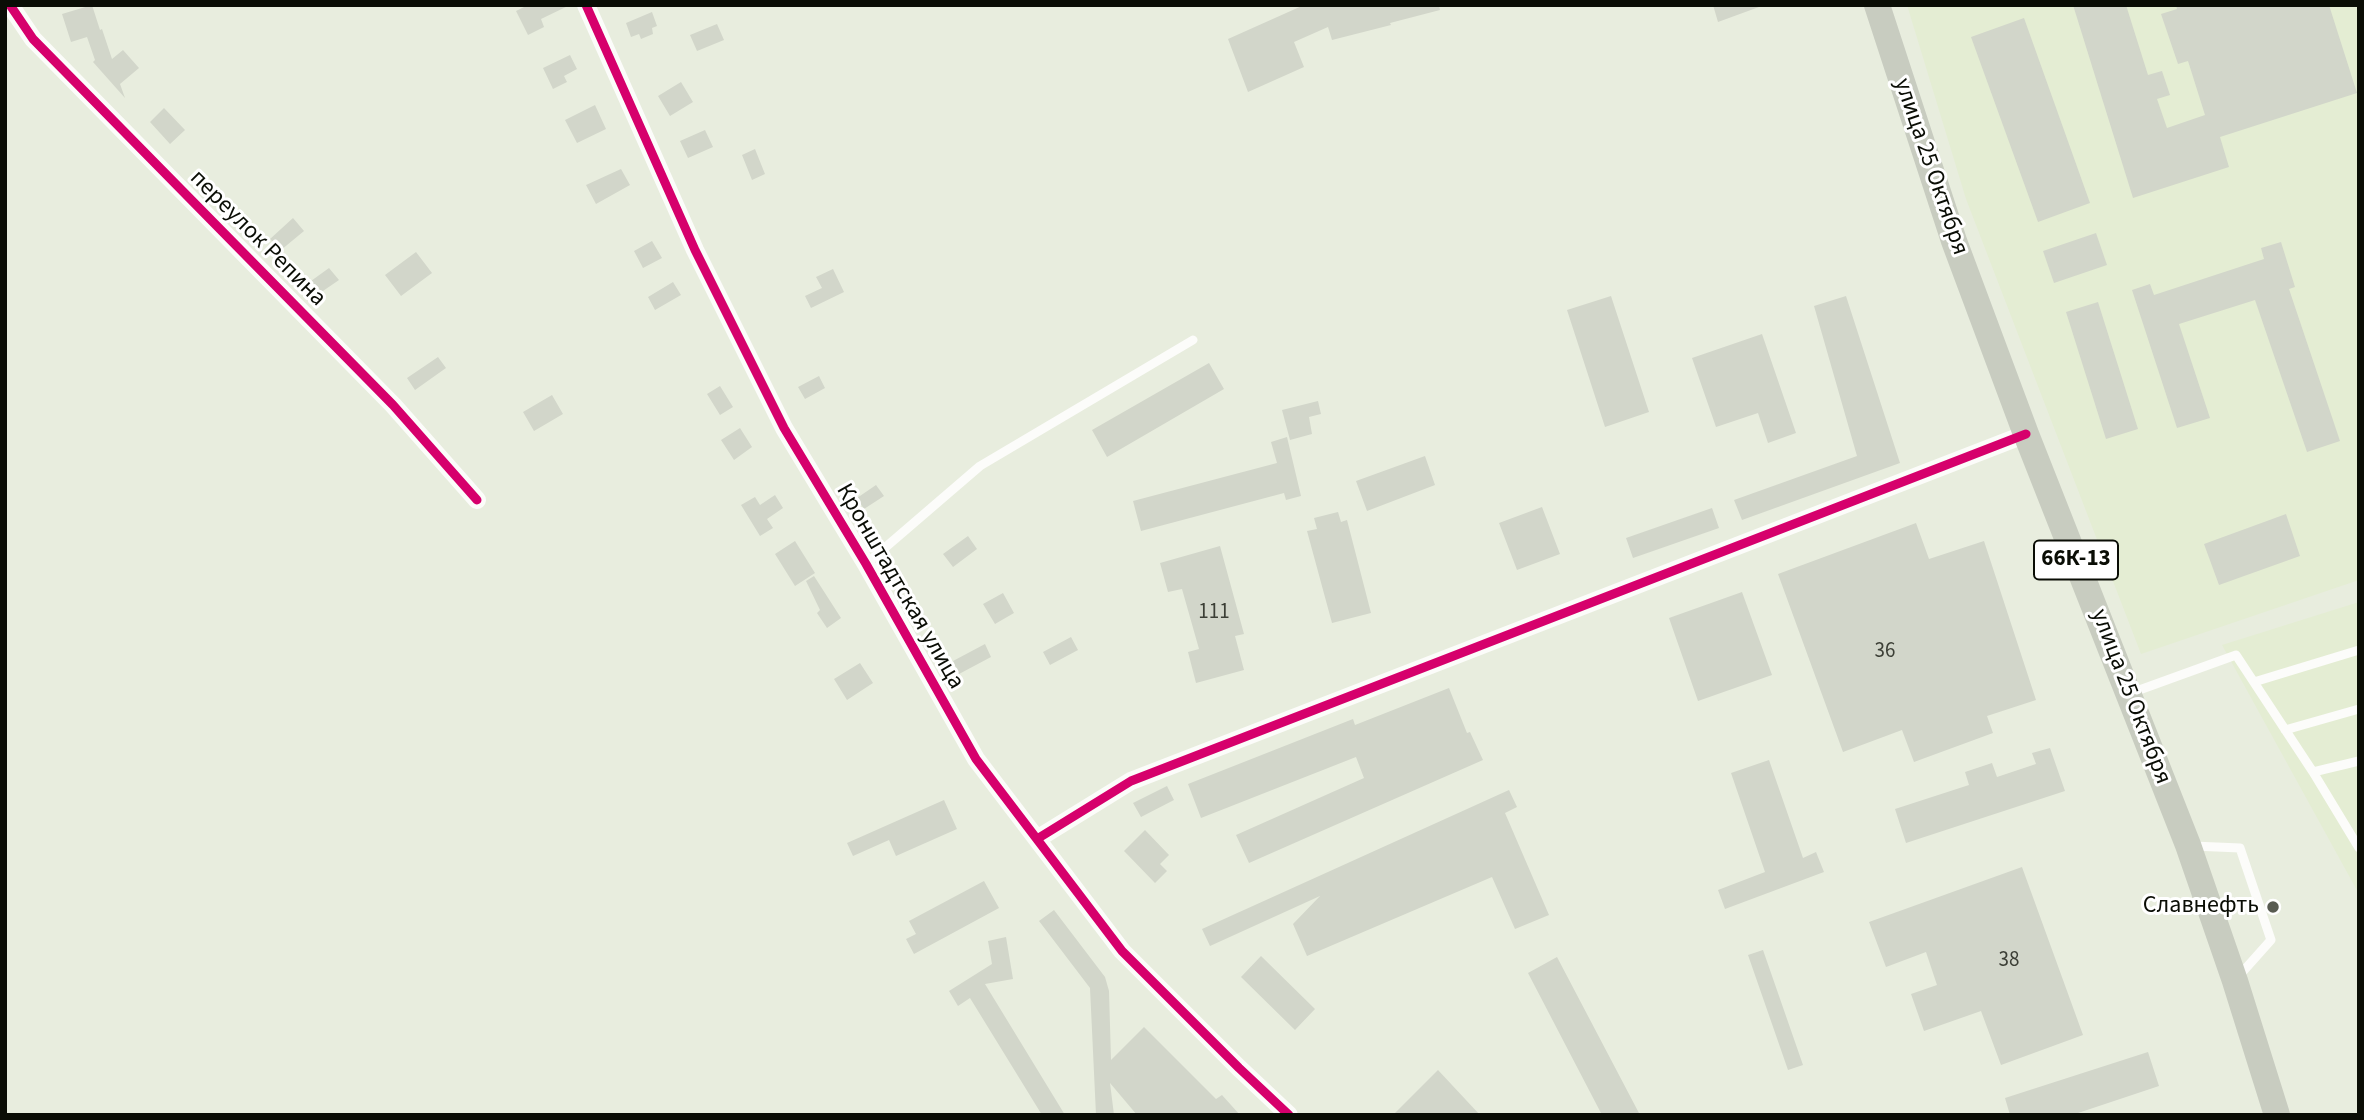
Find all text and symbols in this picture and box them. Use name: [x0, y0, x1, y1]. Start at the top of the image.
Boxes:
street label: улица 25 Октября: [1886, 75, 1974, 259]
street label: переулок Репина: [183, 165, 331, 313]
street label: Кронштадтская улица: [828, 479, 970, 695]
road number: 66К-13: [2034, 540, 2118, 580]
house number: 111: [1198, 600, 1230, 626]
street label: улица 25 Октября: [2083, 606, 2177, 788]
house number: 36: [1875, 639, 1895, 665]
place label: Славнефть: [2143, 893, 2259, 921]
marker: Славнефть: [2265, 899, 2281, 915]
house number: 38: [1999, 948, 2019, 974]

